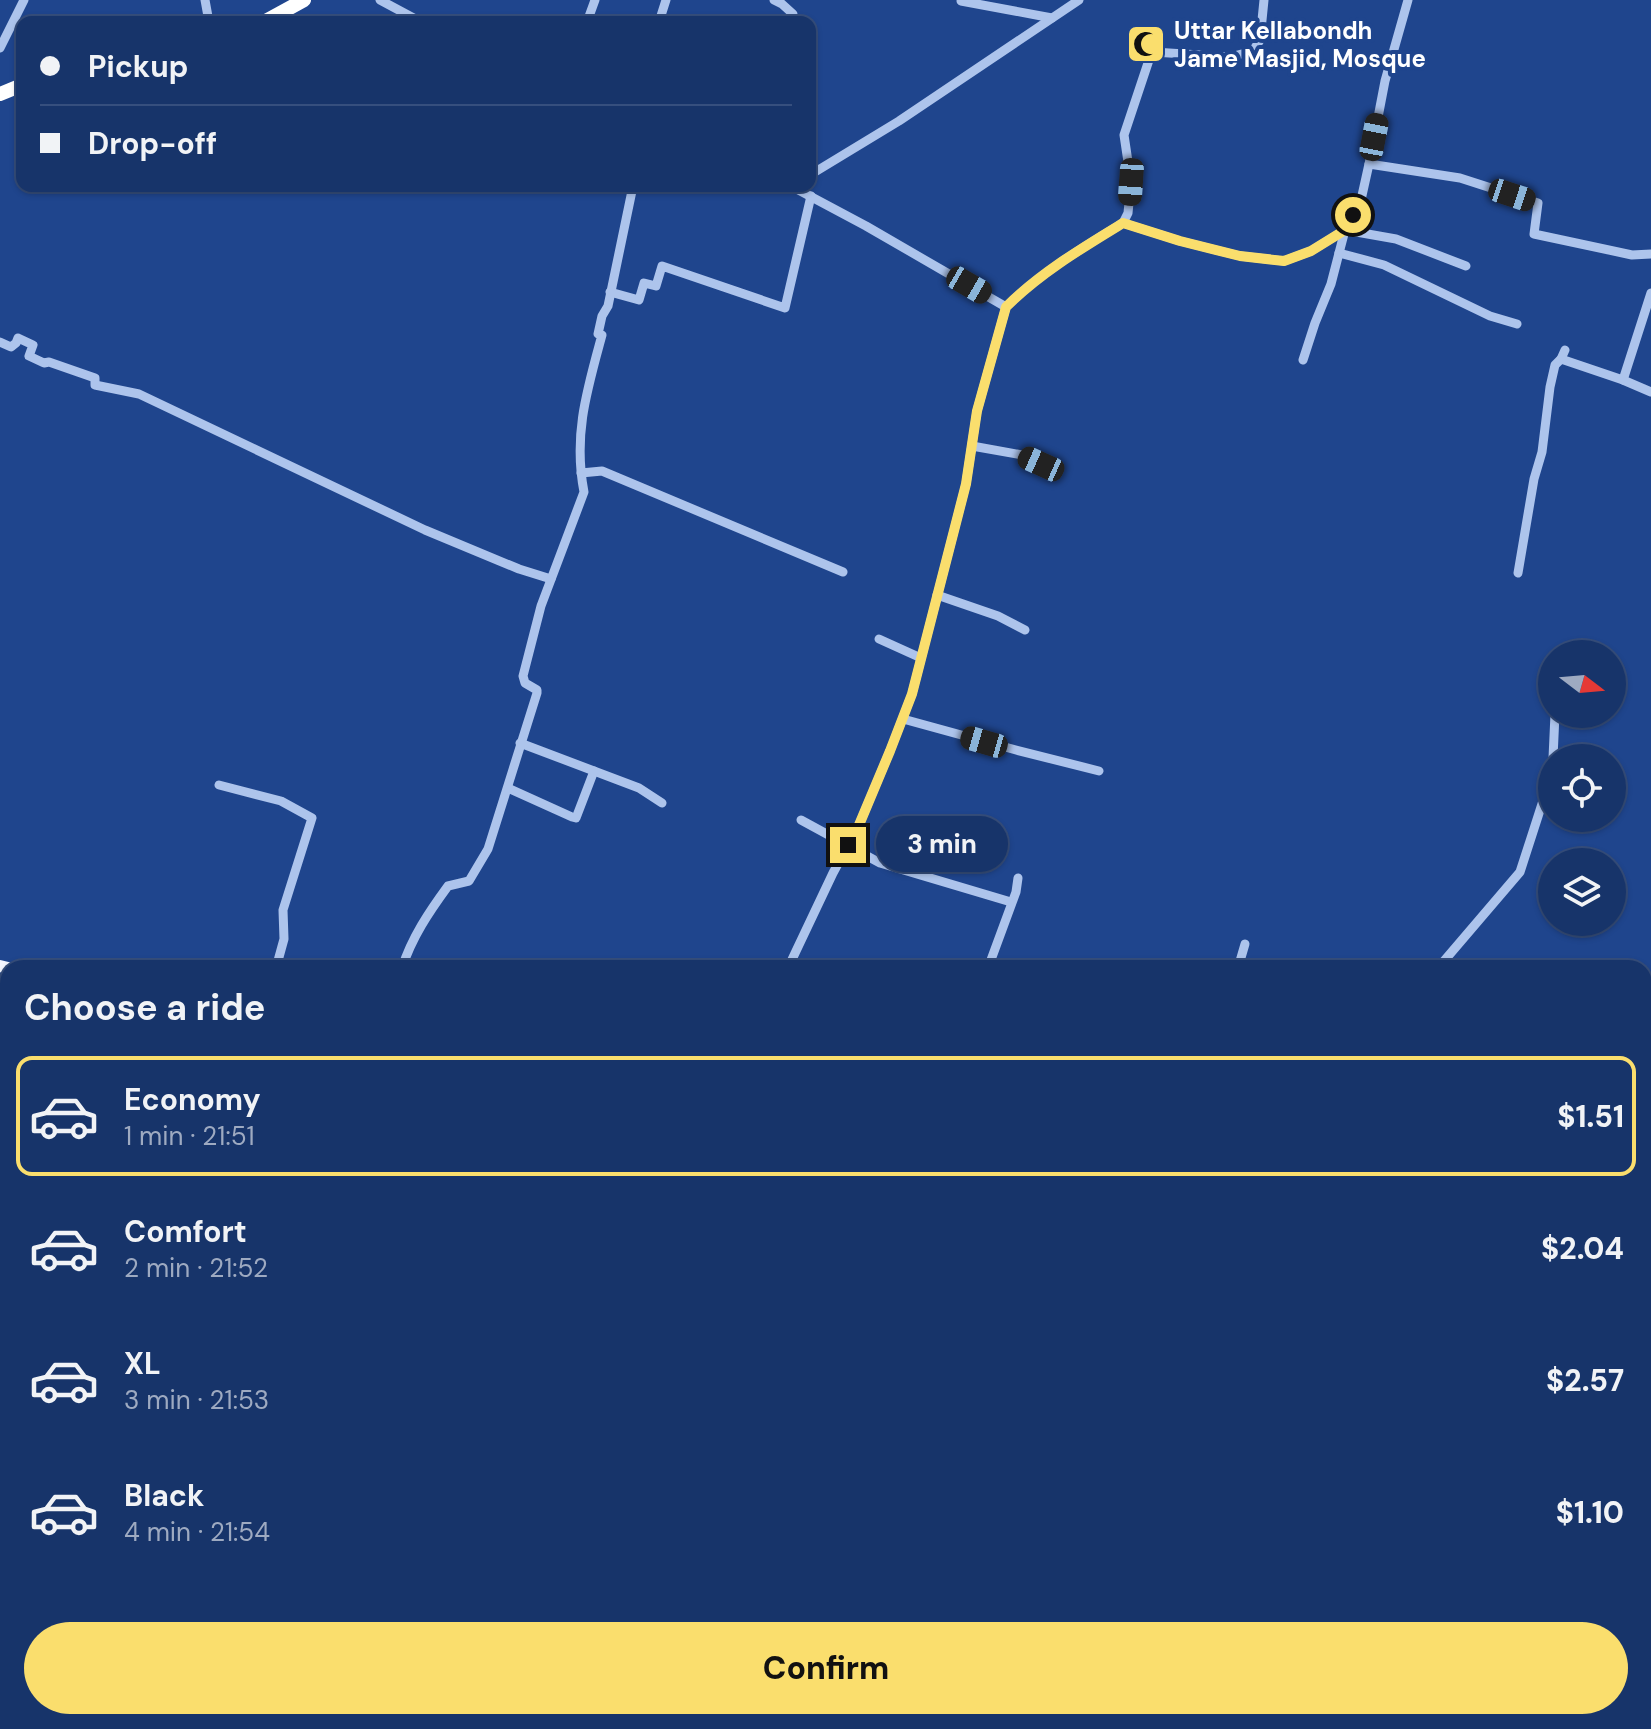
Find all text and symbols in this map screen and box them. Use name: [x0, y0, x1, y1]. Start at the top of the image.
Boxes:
place label: Uttar Kellabondh Jame Masjid, Mosque: [1174, 15, 1426, 74]
mosque icon: Uttar Kellabondh Jame Masjid, Mosque: [1125, 23, 1167, 65]
text: Pickup: [88, 47, 188, 86]
car: [1358, 111, 1390, 163]
text: Drop-off: [88, 124, 217, 163]
car: [1117, 157, 1145, 207]
car: [1485, 176, 1539, 214]
route start: [1335, 197, 1371, 233]
car: [942, 263, 996, 307]
car: [1014, 443, 1068, 485]
north arrow: [1538, 640, 1626, 728]
map controls: [1538, 640, 1626, 936]
car: [958, 724, 1010, 760]
button: locate: [1538, 744, 1626, 832]
callout: 3 min: [876, 817, 1008, 873]
route end: [830, 827, 866, 863]
text: 3 min: [907, 827, 977, 861]
button: layers: [1538, 848, 1626, 936]
text: Choose a ride: [24, 984, 265, 1031]
icon: car: [28, 1080, 100, 1152]
text: Economy: [124, 1080, 261, 1119]
text: $1.51: [1557, 1097, 1624, 1136]
text: 1 min · 21:51: [124, 1119, 255, 1153]
icon: car: [28, 1212, 100, 1284]
text: Comfort: [124, 1212, 247, 1251]
text: $2.04: [1541, 1229, 1624, 1268]
text: 2 min · 21:52: [124, 1251, 268, 1285]
icon: car: [28, 1344, 100, 1416]
text: XL: [124, 1344, 161, 1383]
text: $2.57: [1546, 1361, 1624, 1400]
text: 3 min · 21:53: [124, 1383, 269, 1417]
icon: car: [28, 1476, 100, 1548]
text: Black: [124, 1476, 204, 1515]
text: $1.10: [1556, 1493, 1624, 1532]
text: 4 min · 21:54: [124, 1515, 270, 1549]
button: Confirm: [24, 1622, 1628, 1714]

